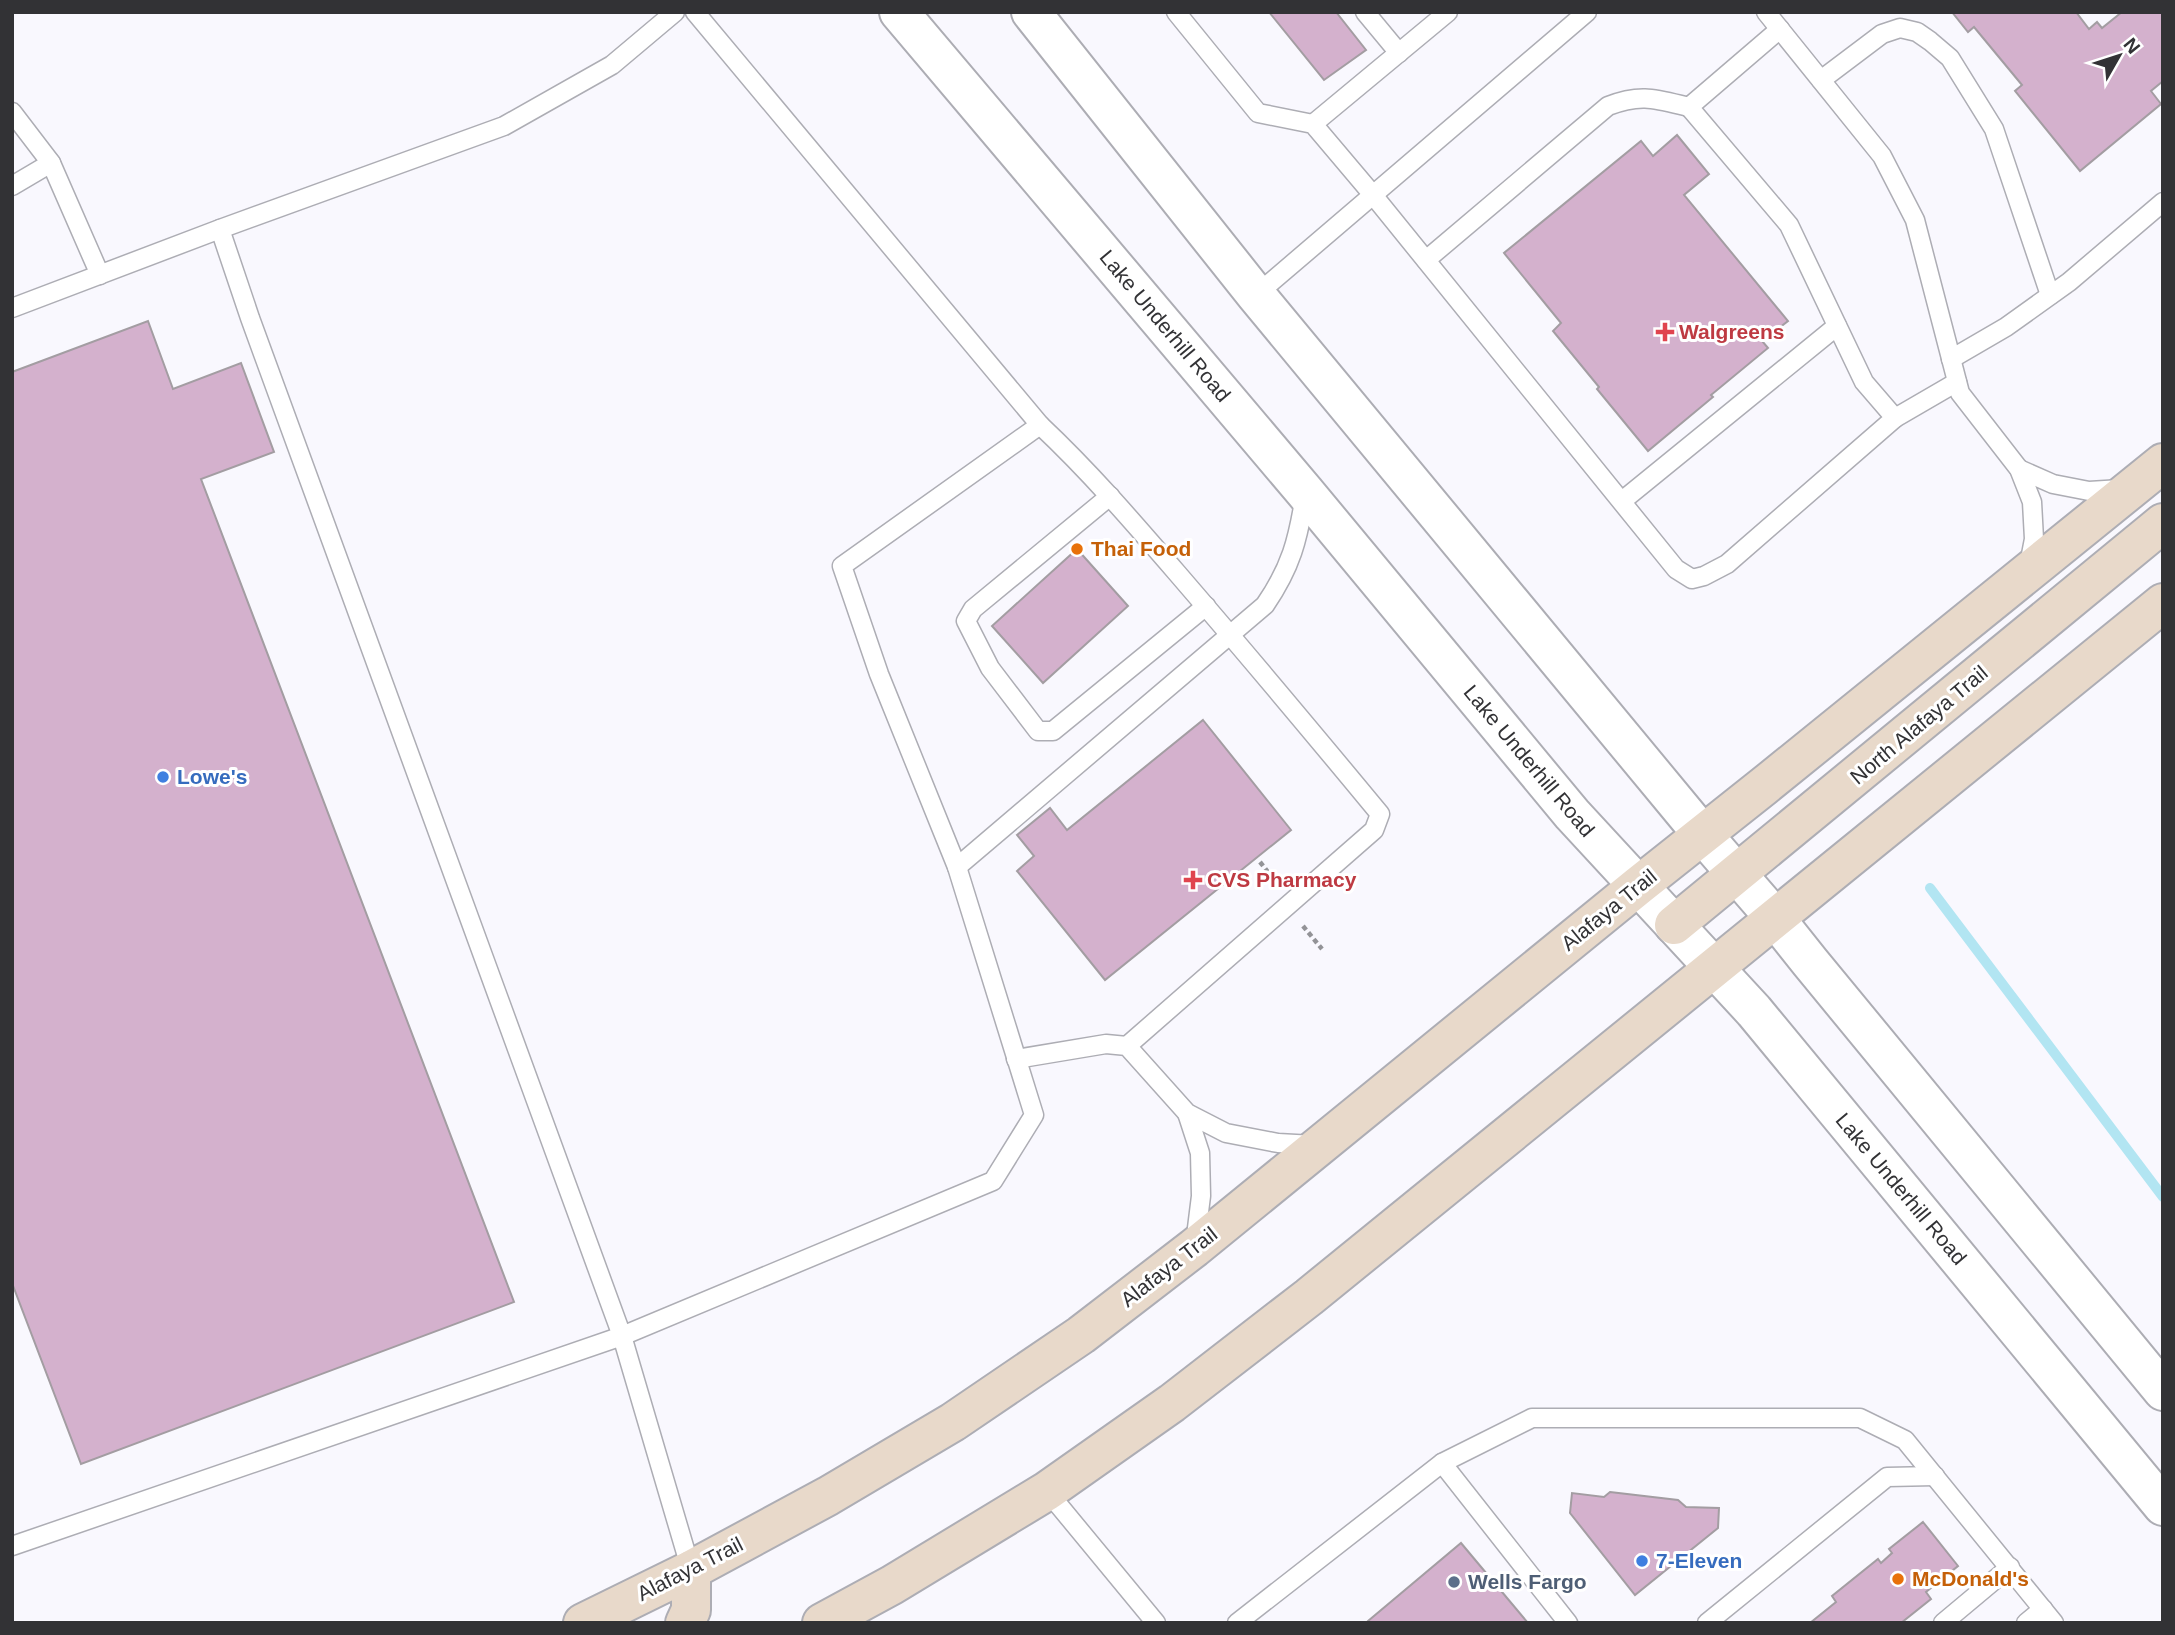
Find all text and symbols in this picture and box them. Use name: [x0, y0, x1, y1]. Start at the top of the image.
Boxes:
north arrow: [2084, 21, 2154, 91]
text: N: [2119, 34, 2144, 58]
street label: Lake Underhill Road: [1095, 245, 1235, 406]
place label: Walgreens: [1679, 320, 1784, 343]
marker: Walgreens: [1657, 324, 1673, 340]
place label: Thai Food: [1091, 537, 1191, 560]
marker: Thai Food: [1069, 541, 1085, 557]
street label: North Alafaya Trail: [1846, 661, 1992, 789]
street label: Lake Underhill Road: [1459, 680, 1599, 841]
place label: Lowe's: [177, 765, 247, 788]
marker: Lowe's: [155, 769, 171, 785]
street label: Alafaya Trail: [1557, 864, 1661, 955]
place label: CVS Pharmacy: [1207, 868, 1357, 891]
marker: CVS Pharmacy: [1185, 872, 1201, 888]
street label: Lake Underhill Road: [1831, 1108, 1971, 1269]
street label: Alafaya Trail: [1116, 1222, 1221, 1311]
street label: Alafaya Trail: [633, 1532, 746, 1605]
place label: 7-Eleven: [1656, 1549, 1742, 1572]
marker: 7-Eleven: [1634, 1553, 1650, 1569]
place label: McDonald's: [1912, 1567, 2029, 1590]
place label: Wells Fargo: [1468, 1570, 1587, 1593]
marker: McDonald's: [1890, 1571, 1906, 1587]
marker: Wells Fargo: [1446, 1574, 1462, 1590]

